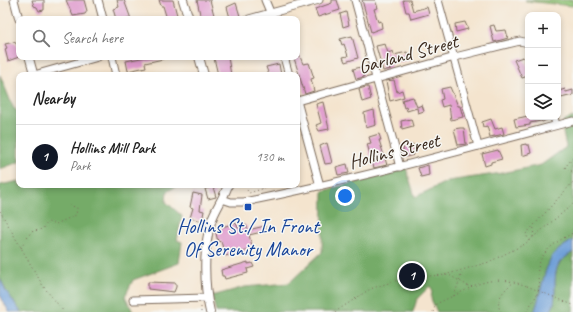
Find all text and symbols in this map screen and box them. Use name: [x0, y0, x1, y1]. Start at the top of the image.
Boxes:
map controls: [525, 12, 561, 120]
button: +: [525, 12, 561, 48]
search box: [16, 16, 300, 60]
icon: search: [30, 27, 52, 49]
street label: Garland Street: [356, 28, 463, 79]
text: Search here: [62, 29, 123, 48]
button: −: [525, 48, 561, 84]
button: layers: [525, 84, 561, 120]
text: Nearby: [32, 88, 75, 109]
street label: Hollins Street: [346, 127, 444, 174]
text: Hollins Mill Park: [70, 139, 155, 158]
text: 1: [42, 149, 48, 165]
text: 130 m: [256, 149, 284, 165]
text: Park: [70, 158, 91, 174]
your location: [335, 186, 355, 206]
marker: Hollins St./ In Front Of Serenity Manor: [243, 202, 253, 212]
place label: Hollins St./ In Front Of Serenity Manor: [177, 214, 321, 262]
pin: 1: [399, 261, 425, 291]

